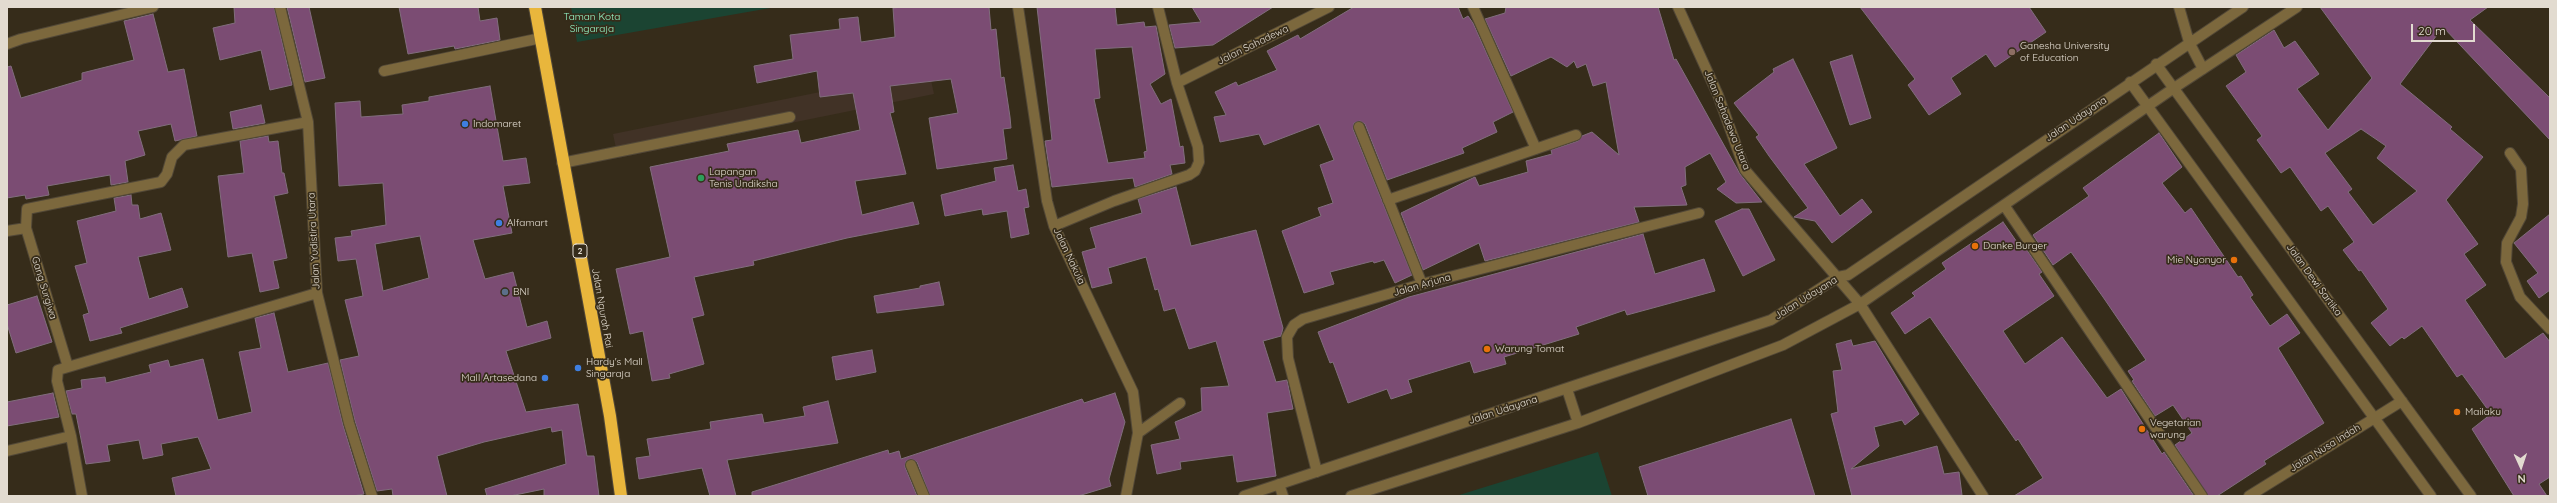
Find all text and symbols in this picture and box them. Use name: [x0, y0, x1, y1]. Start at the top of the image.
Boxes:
park label: Taman Kota Singaraja: [564, 11, 620, 34]
scale bar: [2413, 16, 2477, 42]
street label: Jalan Sahadewa: [1216, 23, 1290, 67]
text: 20 m: [2418, 23, 2446, 38]
place label: Ganesha University of Education: [2020, 40, 2109, 64]
marker: Ganesha University of Education: [2007, 47, 2017, 57]
street label: Jalan Sahadewa Utara: [1701, 68, 1753, 172]
street label: Jalan Udayana: [2043, 94, 2109, 144]
place label: Indomaret: [473, 118, 521, 130]
marker: Indomaret: [460, 119, 470, 129]
place label: Lapangan Tenis Undiksha: [709, 166, 778, 190]
marker: Lapangan Tenis Undiksha: [696, 173, 706, 183]
street label: Jalan Yudistira Utara: [305, 192, 323, 290]
place label: Alfamart: [507, 217, 548, 229]
marker: Alfamart: [494, 218, 504, 228]
street label: Jalan Nakula: [1051, 226, 1087, 286]
place label: Danke Burger: [1983, 240, 2047, 252]
marker: Danke Burger: [1970, 241, 1980, 251]
street label: Jalan Dewi Sartika: [2284, 242, 2344, 318]
road number: 2: [573, 244, 587, 258]
place label: Mie Nyonyor: [2167, 254, 2226, 266]
street label: Gang Surgiwa: [29, 255, 59, 321]
marker: Mie Nyonyor: [2229, 255, 2239, 265]
street label: Jalan Ngurah Rai: [589, 267, 615, 349]
street label: Jalan Arjuna: [1392, 271, 1452, 299]
street label: Jalan Udayana: [1773, 274, 1839, 322]
place label: BNI: [513, 286, 529, 298]
marker: BNI: [500, 287, 510, 297]
place label: Warung Tomat: [1495, 343, 1564, 355]
marker: Warung Tomat: [1482, 344, 1492, 354]
place label: Hardy's Mall Singaraja: [586, 356, 643, 380]
marker: Hardy's Mall Singaraja: [573, 363, 583, 373]
place label: Mall Artasedana: [461, 372, 537, 384]
marker: Mall Artasedana: [540, 373, 550, 383]
street label: Jalan Udayana: [1467, 393, 1539, 427]
place label: Mailaku: [2465, 406, 2501, 418]
marker: Mailaku: [2452, 407, 2462, 417]
place label: Vegetarian warung: [2150, 417, 2201, 440]
street label: Jalan Nusa Indah: [2287, 421, 2363, 475]
marker: Vegetarian warung: [2137, 424, 2147, 434]
north arrow: [2501, 447, 2541, 487]
text: N: [2517, 472, 2526, 486]

